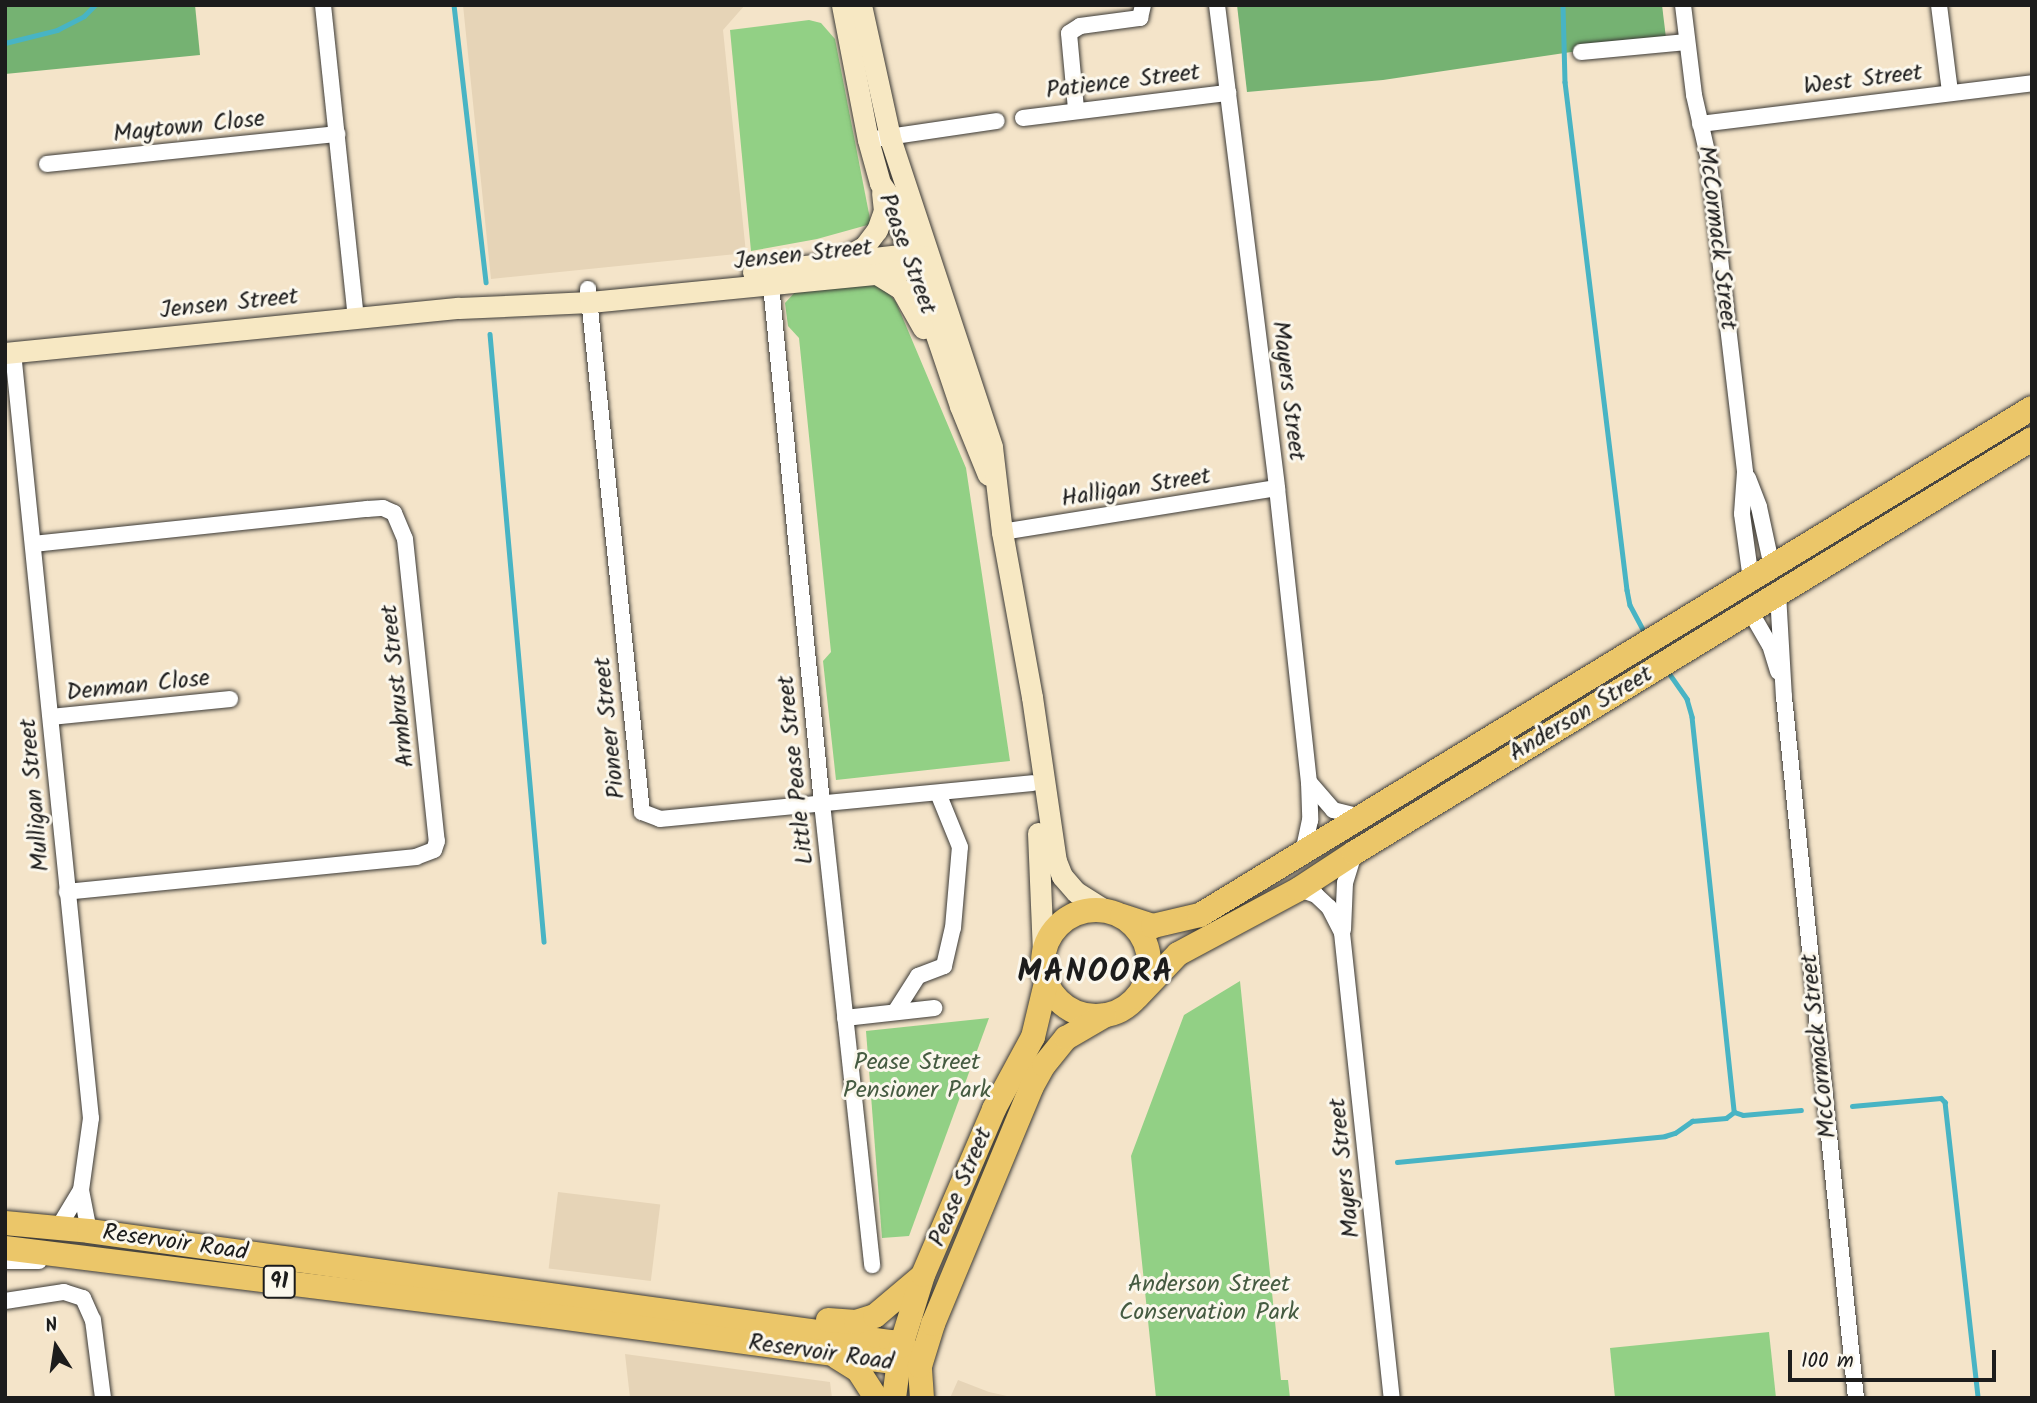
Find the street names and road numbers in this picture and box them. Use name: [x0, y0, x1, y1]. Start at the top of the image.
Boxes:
street label: Patience Street: [1044, 58, 1202, 106]
street label: West Street: [1802, 58, 1924, 102]
street label: Maytown Close: [112, 105, 266, 149]
street label: McCormack Street: [1691, 144, 1743, 332]
street label: Pease Street: [872, 190, 942, 318]
street label: Jensen Street: [732, 233, 874, 277]
street label: Jensen Street: [158, 282, 300, 326]
street label: Mayers Street: [1265, 319, 1311, 463]
street label: Halligan Street: [1059, 462, 1213, 514]
street label: Armbrust Street: [375, 603, 421, 769]
street label: Pioneer Street: [588, 656, 632, 800]
street label: Anderson Street: [1504, 660, 1658, 768]
street label: Denman Close: [65, 664, 211, 708]
street label: Little Pease Street: [772, 674, 820, 866]
street label: Mulligan Street: [14, 717, 56, 873]
street label: McCormack Street: [1795, 952, 1843, 1140]
street label: Mayers Street: [1323, 1096, 1367, 1240]
street label: Pease Street: [923, 1123, 999, 1251]
street label: Reservoir Road: [101, 1219, 249, 1267]
road number: 91: [262, 1262, 296, 1302]
street label: Reservoir Road: [747, 1329, 895, 1377]

